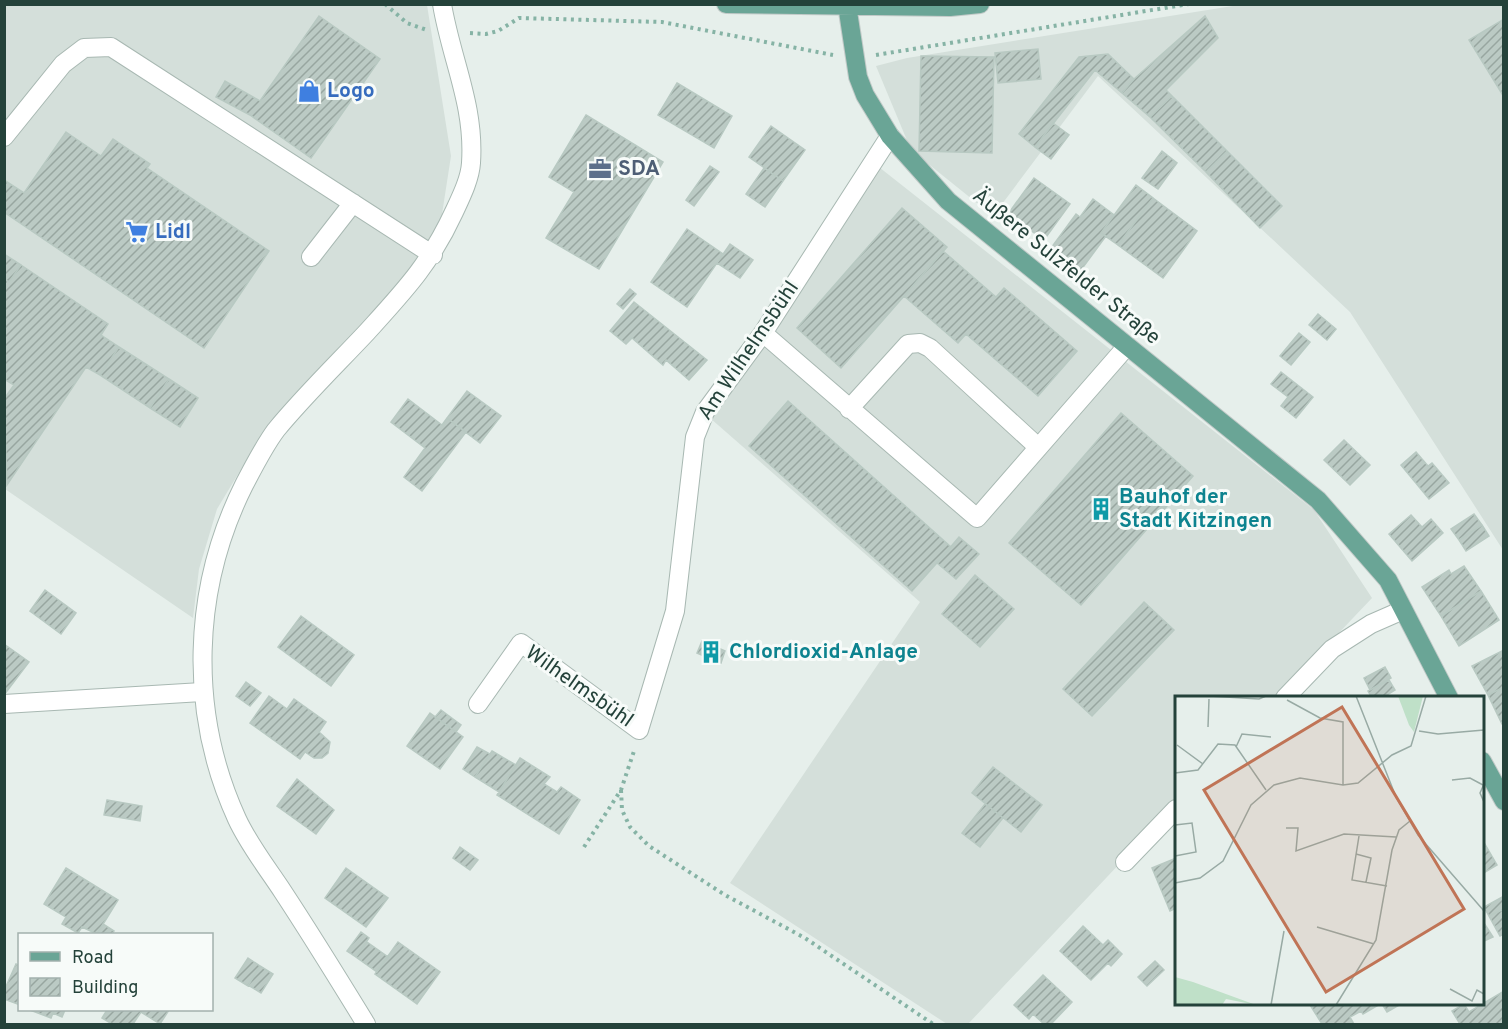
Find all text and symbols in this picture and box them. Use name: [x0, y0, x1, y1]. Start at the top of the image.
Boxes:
shop icon: Logo: [296, 78, 322, 104]
place label: Logo: [327, 78, 375, 105]
office icon: SDA: [587, 156, 613, 182]
place label: SDA: [618, 156, 660, 183]
street label: Äußere Sulzfelder Straße: [966, 183, 1166, 351]
supermarket icon: Lidl: [124, 219, 150, 245]
place label: Lidl: [155, 219, 191, 246]
street label: Am Wilhelmsbühl: [692, 276, 806, 426]
place label: Bauhof der Stadt Kitzingen: [1119, 484, 1272, 535]
building icon: Bauhof der Stadt Kitzingen: [1088, 496, 1114, 522]
building icon: Chlordioxid-Anlage: [698, 639, 724, 665]
place label: Chlordioxid-Anlage: [729, 639, 918, 666]
street label: Wilhelmsbühl: [520, 640, 638, 734]
inset map: [1175, 696, 1484, 1005]
legend: [18, 933, 213, 1011]
text: Road: [72, 947, 114, 970]
text: Building: [72, 977, 138, 1000]

